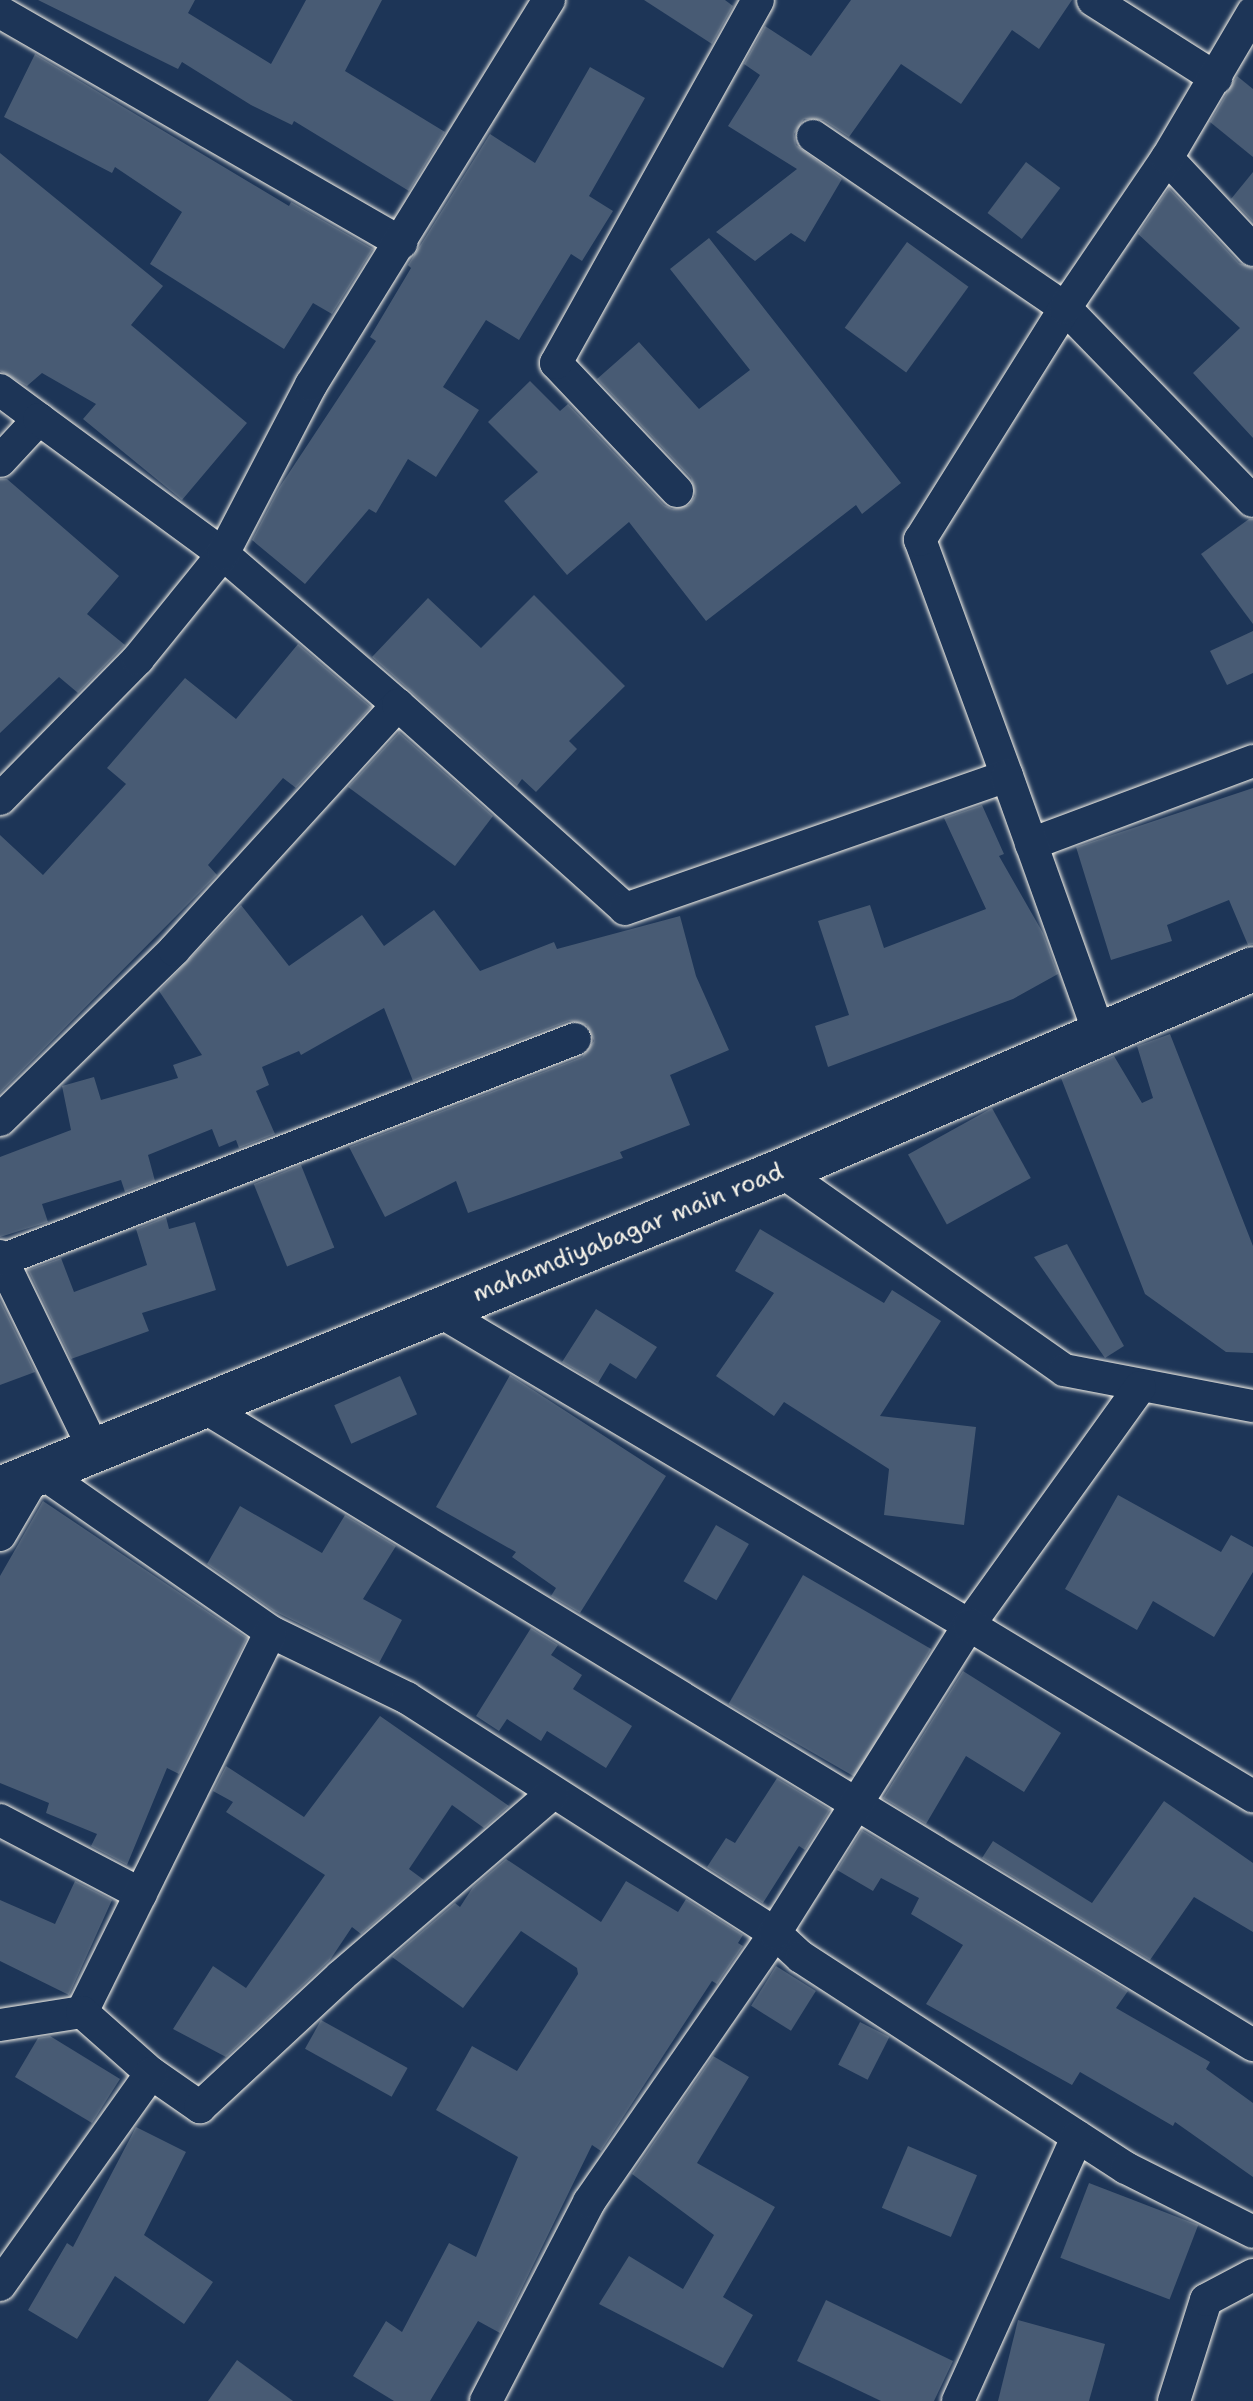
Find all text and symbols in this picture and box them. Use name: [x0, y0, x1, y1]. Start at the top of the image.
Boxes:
street label: mahamdiyabagar main road: [468, 1157, 788, 1309]

